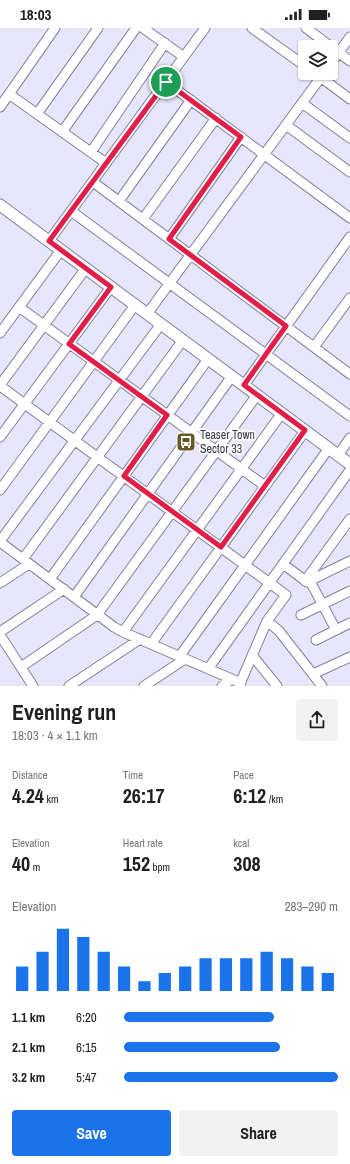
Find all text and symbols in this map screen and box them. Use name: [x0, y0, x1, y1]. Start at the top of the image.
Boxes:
text: 18:03: [20, 4, 51, 25]
map controls: [298, 40, 338, 80]
button: layers: [298, 40, 338, 80]
pin: [149, 65, 183, 99]
icon: arrive: [155, 71, 177, 93]
place label: Teaser Town Sector 33: [200, 427, 255, 457]
bus stop icon: Teaser Town Sector 33: [175, 431, 197, 453]
text: Evening run: [12, 697, 116, 727]
button: share: [296, 699, 338, 741]
text: 18:03 · 4 × 1.1 km: [12, 727, 98, 744]
text: Distance: [12, 768, 48, 782]
text: Time: [123, 768, 143, 782]
text: Pace: [233, 768, 254, 782]
text: 4.24: [12, 782, 44, 809]
text: 26:17: [123, 782, 165, 809]
text: 6:12: [233, 782, 266, 809]
text: km: [44, 792, 58, 806]
text: /km: [266, 792, 283, 806]
text: Elevation: [12, 836, 50, 850]
text: Heart rate: [123, 836, 163, 850]
text: kcal: [233, 836, 249, 850]
text: 40: [12, 850, 30, 877]
text: 152: [123, 850, 150, 877]
text: 308: [233, 850, 261, 877]
text: m: [30, 860, 40, 874]
text: bpm: [150, 860, 170, 874]
text: Elevation: [12, 898, 56, 915]
text: 283–290 m: [285, 898, 338, 915]
text: 1.1 km: [12, 1009, 45, 1026]
text: 6:20: [76, 1009, 97, 1026]
text: 2.1 km: [12, 1039, 45, 1056]
text: 6:15: [76, 1039, 97, 1056]
text: 3.2 km: [12, 1069, 45, 1086]
text: 5:47: [76, 1069, 97, 1086]
button: Save: [12, 1110, 171, 1156]
button: Share: [179, 1110, 338, 1156]

